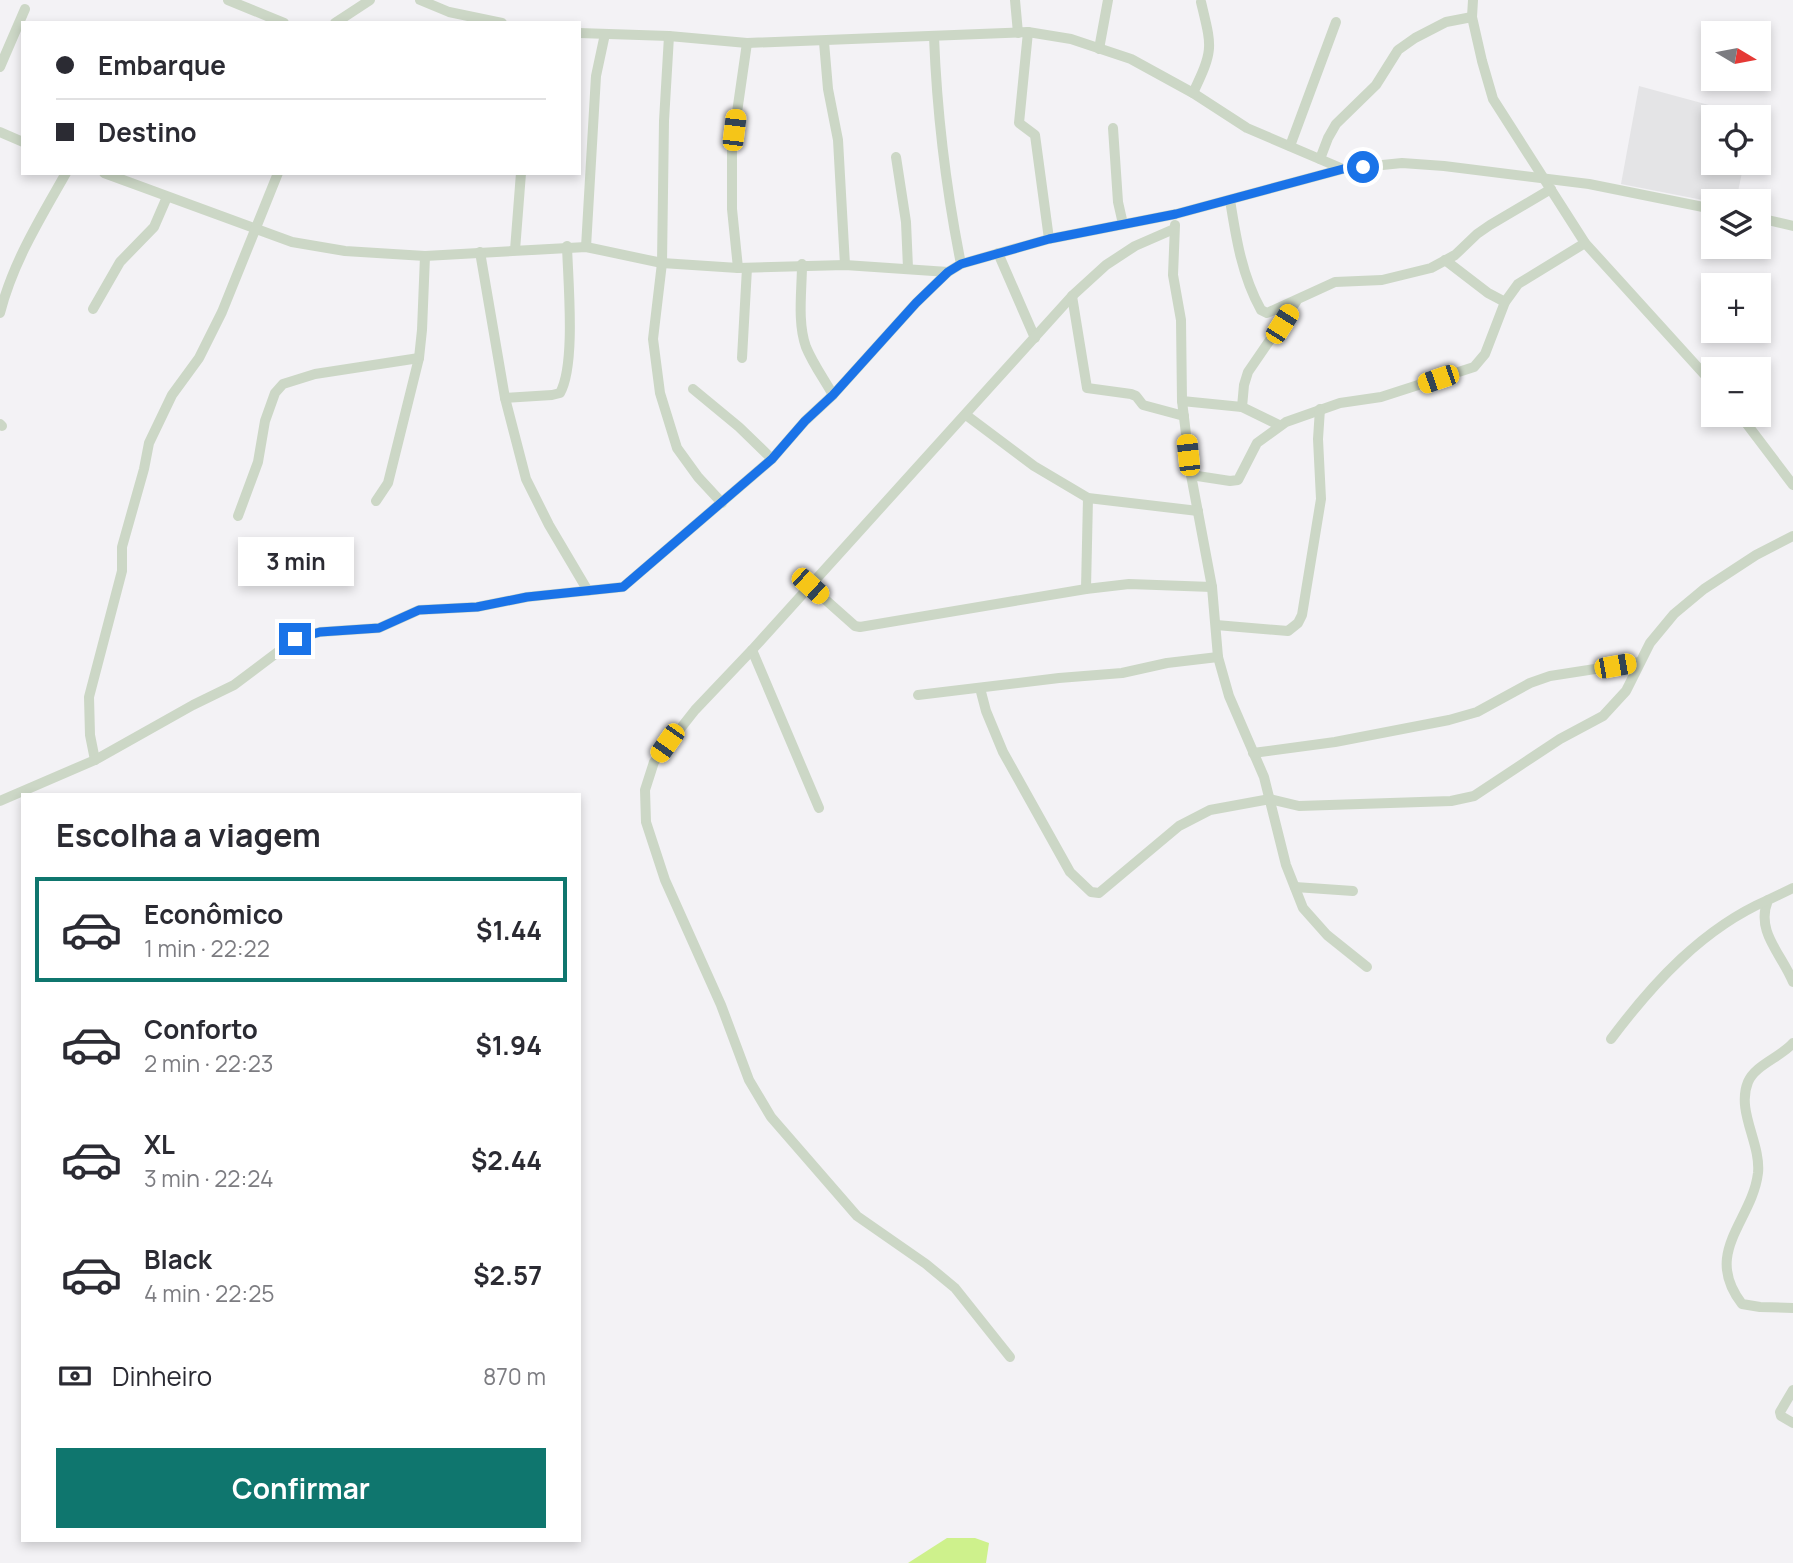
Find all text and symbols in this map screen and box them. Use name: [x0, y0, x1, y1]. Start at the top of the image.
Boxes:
north arrow: [1701, 21, 1771, 91]
map controls: [1701, 21, 1771, 427]
text: Embarque: [98, 47, 226, 83]
button: locate: [1701, 105, 1771, 175]
car: [722, 108, 747, 152]
text: Destino: [98, 114, 197, 150]
route start: [1347, 151, 1379, 183]
button: layers: [1701, 189, 1771, 259]
button: +: [1701, 273, 1771, 343]
car: [1262, 301, 1303, 347]
button: −: [1701, 357, 1771, 427]
car: [1415, 362, 1462, 396]
car: [1176, 433, 1201, 477]
callout: 3 min: [237, 538, 353, 586]
text: 3 min: [266, 545, 326, 577]
car: [788, 564, 833, 608]
route end: [279, 623, 311, 655]
car: [1593, 652, 1638, 680]
car: [647, 720, 688, 766]
text: Escolha a viagem: [56, 813, 321, 857]
text: Econômico: [144, 896, 283, 932]
icon: car: [60, 898, 123, 961]
text: $1.44: [476, 912, 542, 948]
text: 1 min · 22:22: [144, 932, 270, 964]
text: Conforto: [144, 1011, 258, 1047]
icon: car: [60, 1013, 123, 1076]
text: $1.94: [475, 1027, 542, 1063]
text: 2 min · 22:23: [144, 1047, 274, 1079]
text: XL: [144, 1126, 175, 1162]
icon: car: [60, 1128, 123, 1191]
text: $2.44: [471, 1142, 542, 1178]
text: 3 min · 22:24: [144, 1162, 274, 1194]
text: Black: [144, 1241, 212, 1277]
icon: car: [60, 1243, 123, 1306]
text: $2.57: [473, 1257, 542, 1293]
text: 4 min · 22:25: [144, 1277, 275, 1309]
icon: cash: [56, 1357, 94, 1395]
text: Dinheiro: [112, 1358, 212, 1394]
text: 870 m: [483, 1360, 546, 1392]
button: Confirmar: [56, 1448, 546, 1528]

